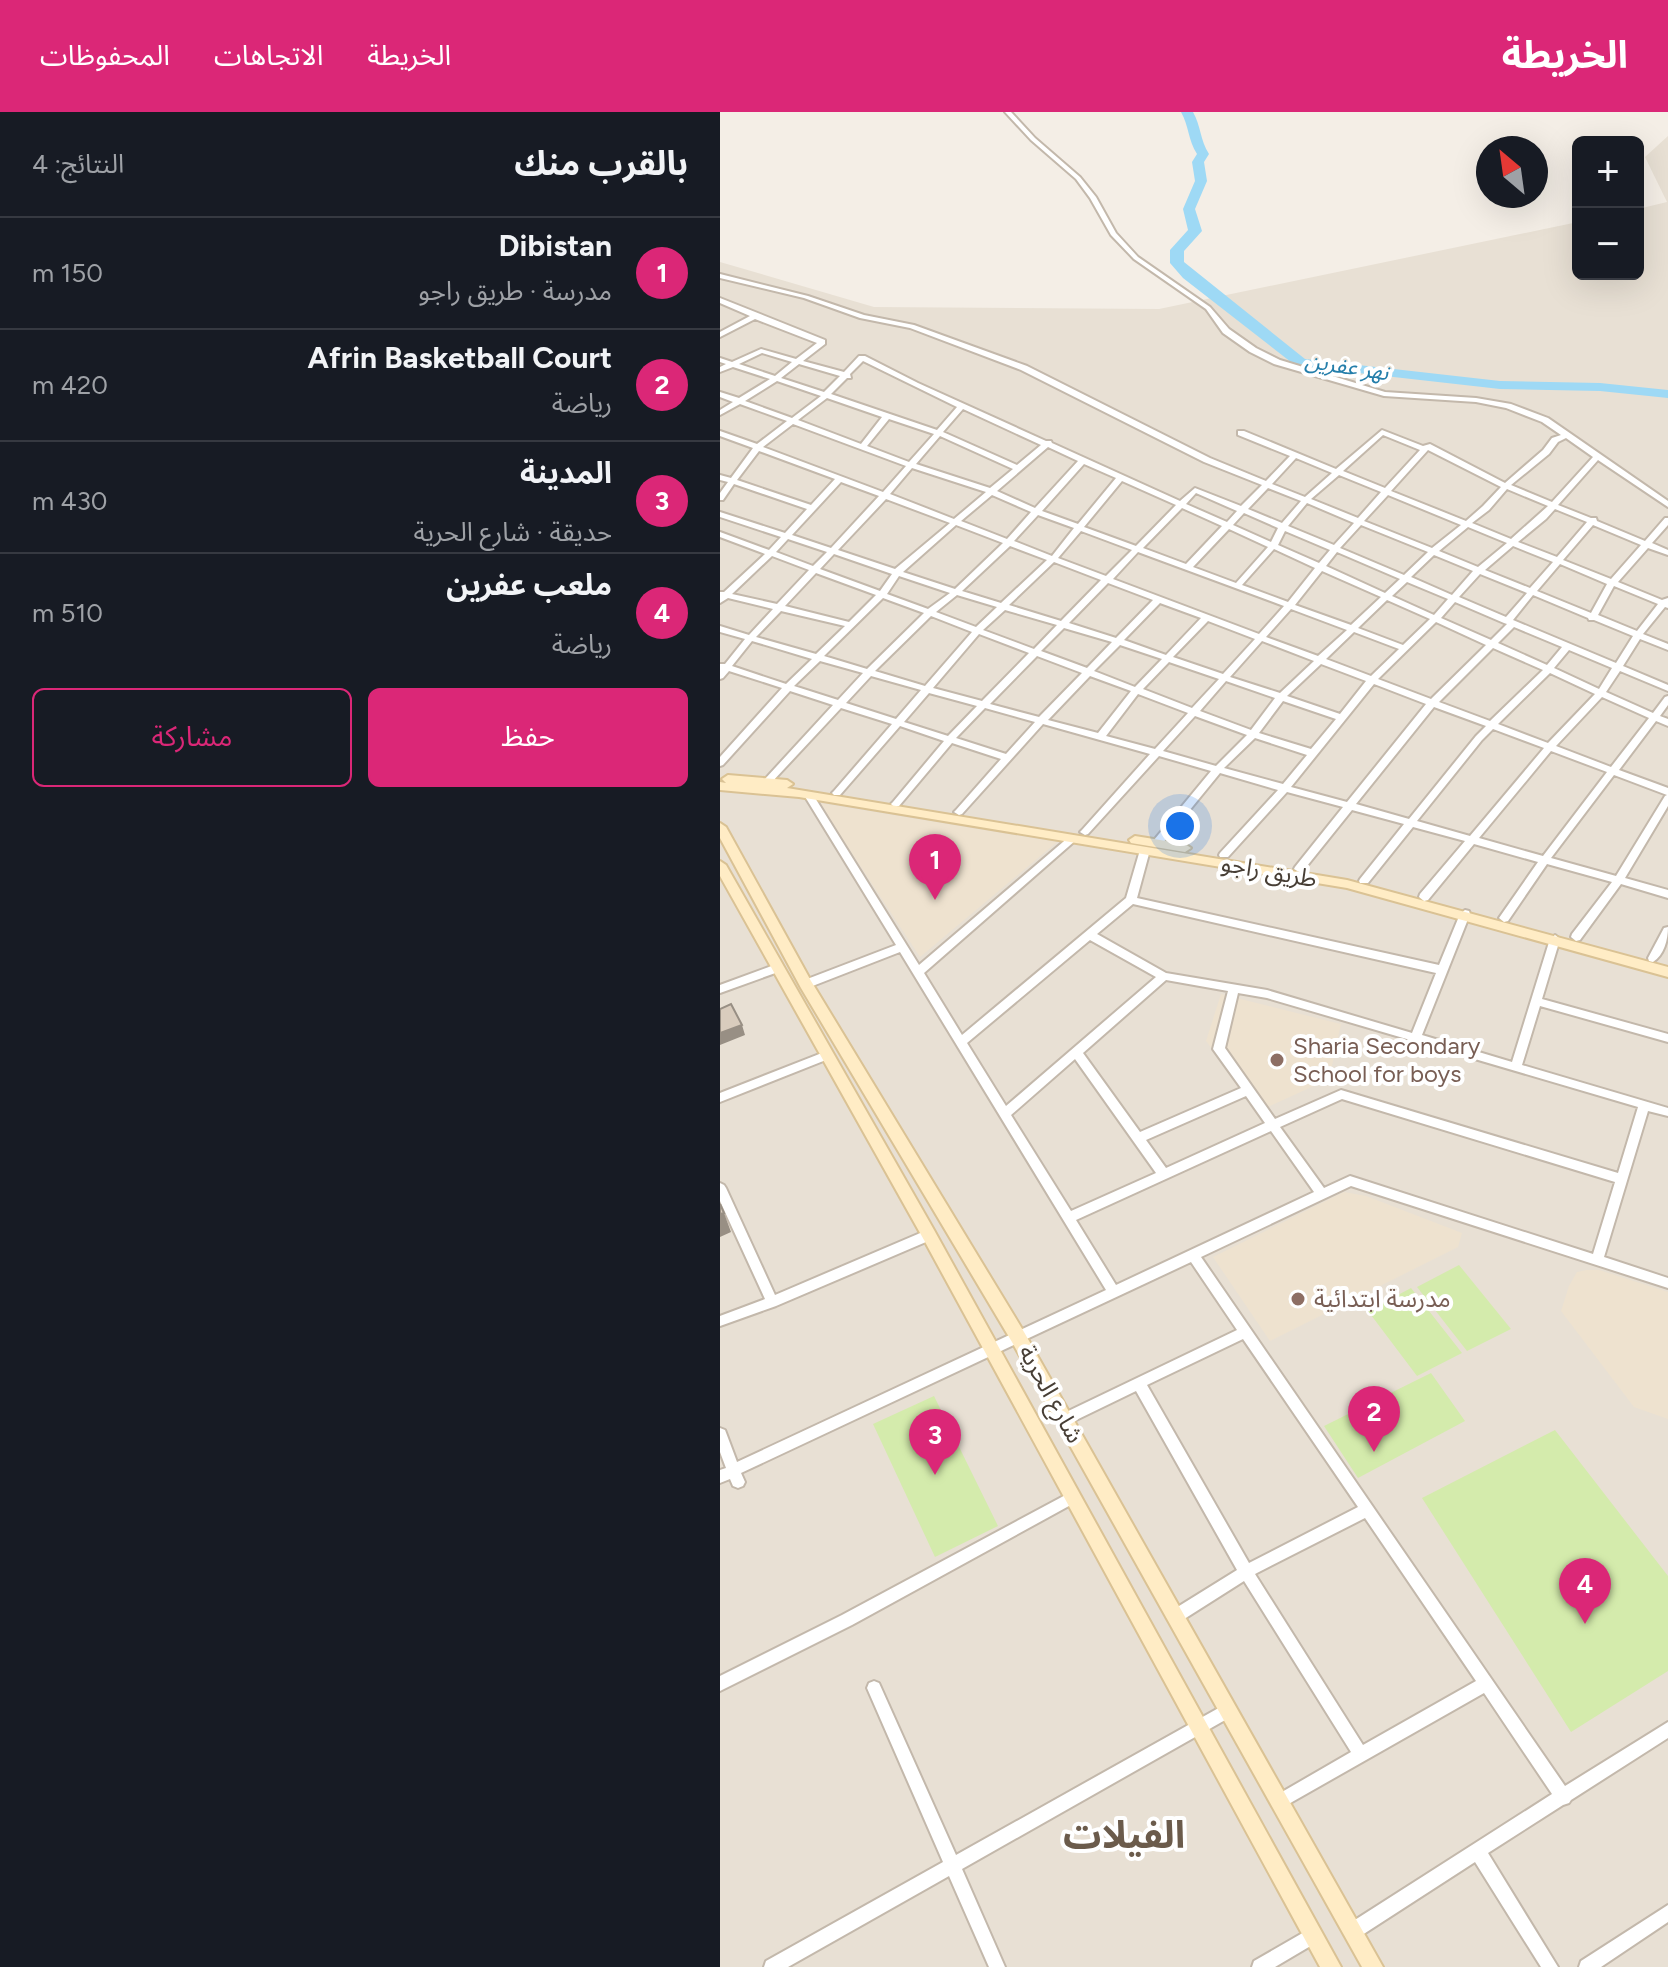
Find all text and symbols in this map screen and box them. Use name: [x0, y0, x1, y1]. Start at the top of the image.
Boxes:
text: الخريطة: [1502, 32, 1628, 78]
text: المحفوظات: [40, 38, 170, 72]
text: الاتجاهات: [214, 38, 323, 72]
text: الخريطة: [367, 38, 451, 72]
north arrow: [1476, 136, 1548, 208]
map controls: [1572, 136, 1644, 280]
button: +: [1572, 136, 1644, 208]
text: بالقرب منك: [514, 143, 688, 184]
text: النتائج: 4: [32, 148, 124, 180]
button: −: [1572, 208, 1644, 280]
text: Dibistan: [499, 227, 612, 264]
text: 150 m: [32, 257, 103, 289]
text: 1: [657, 257, 668, 289]
text: مدرسة · طريق راجو: [418, 275, 612, 307]
text: Afrin Basketball Court: [308, 339, 612, 376]
water label: نهر عفرين: [1303, 347, 1393, 387]
text: 420 m: [32, 369, 108, 401]
text: 2: [654, 369, 670, 401]
text: رياضة: [552, 387, 612, 419]
text: المدينة: [520, 454, 612, 491]
text: 430 m: [32, 485, 108, 517]
text: 3: [655, 485, 669, 517]
text: حديقة · شارع الحرية: [414, 516, 612, 548]
text: ملعب عفرين: [446, 566, 612, 603]
text: 510 m: [32, 597, 103, 629]
text: 4: [654, 597, 670, 629]
text: رياضة: [552, 628, 612, 660]
button: مشاركة: [32, 688, 352, 787]
button: حفظ: [368, 688, 688, 787]
your location: [1160, 806, 1200, 846]
pin: 1: [909, 834, 961, 900]
street label: طريق راجو: [1219, 848, 1319, 894]
place label: Sharia Secondary School for boys: [1293, 1031, 1481, 1088]
marker: Sharia Secondary School for boys: [1268, 1051, 1286, 1069]
place label: مدرسة ابتدائية: [1314, 1284, 1451, 1313]
marker: مدرسة ابتدائية: [1289, 1290, 1307, 1308]
street label: شارع الحرية: [1010, 1340, 1090, 1449]
pin: 2: [1348, 1386, 1400, 1452]
pin: 3: [909, 1409, 961, 1475]
pin: 4: [1559, 1558, 1611, 1624]
district label: الفيلات: [1063, 1812, 1185, 1858]

